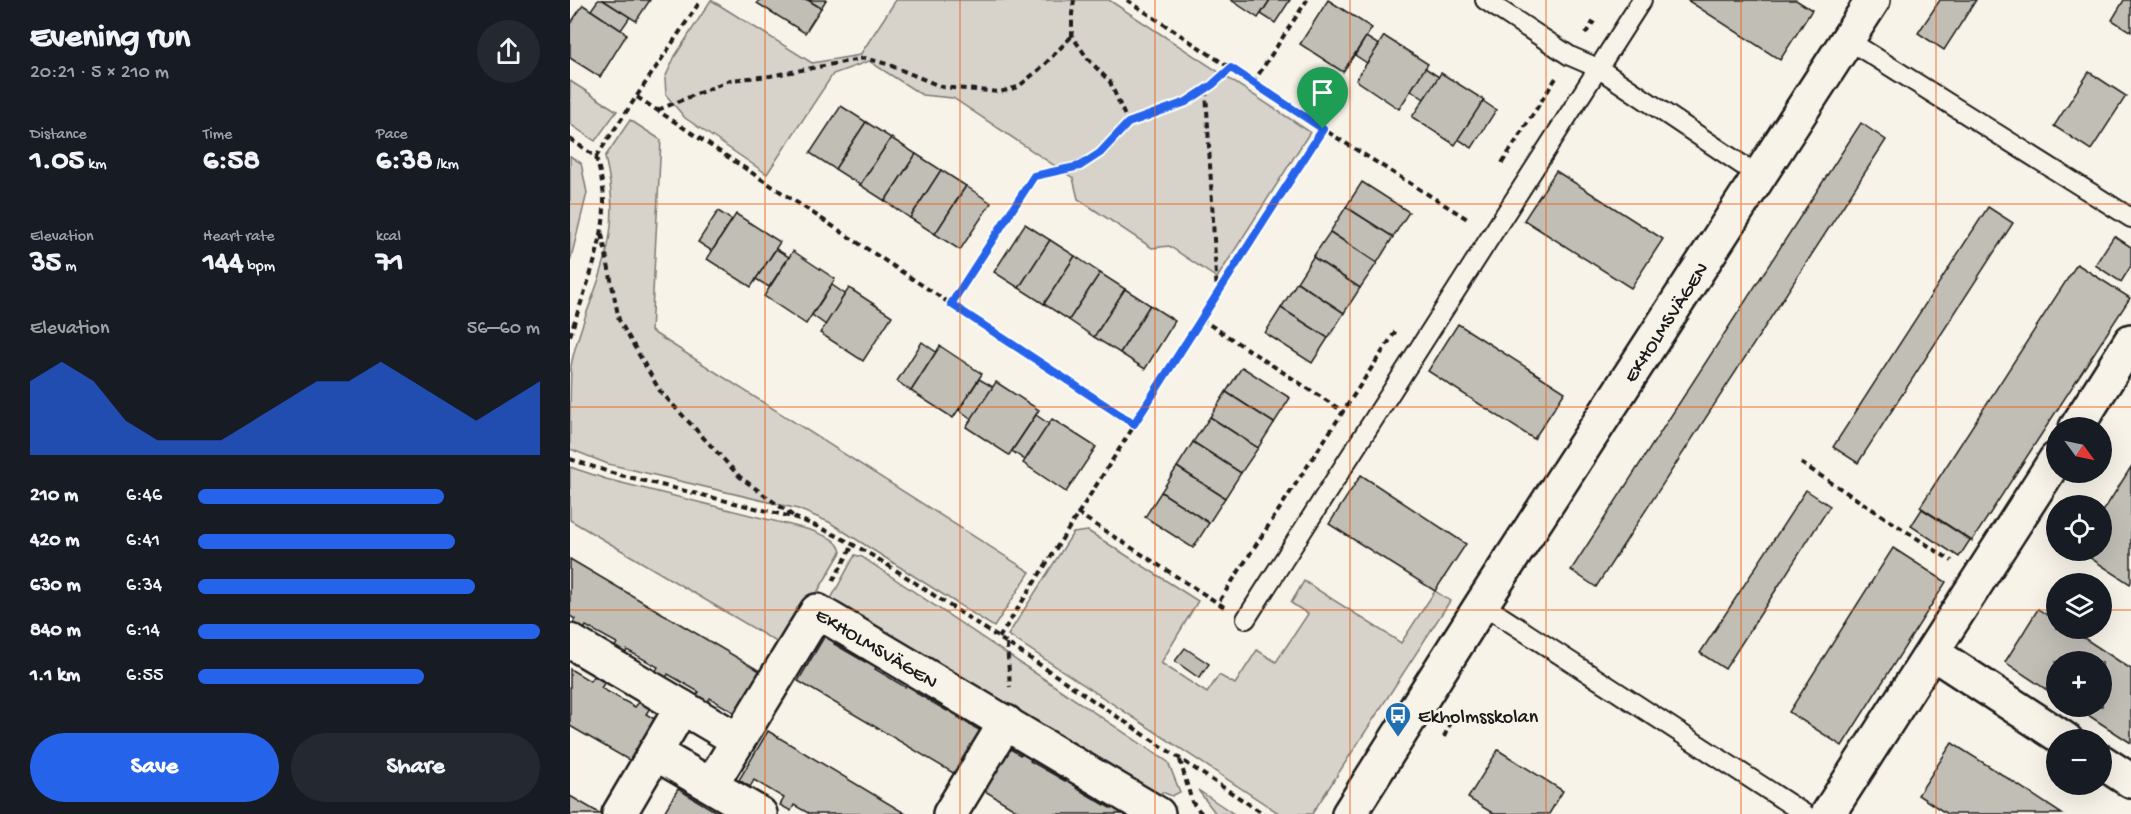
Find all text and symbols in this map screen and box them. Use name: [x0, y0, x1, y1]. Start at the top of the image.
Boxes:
text: Evening run: [30, 20, 190, 58]
button: share: [477, 20, 540, 83]
text: 20:21 · 5 × 210 m: [30, 62, 169, 85]
pin: [1297, 67, 1348, 129]
icon: arrive: [1306, 76, 1339, 109]
text: Distance: [30, 126, 87, 145]
text: Time: [203, 126, 232, 145]
text: Pace: [376, 126, 407, 145]
text: 1.05: [30, 145, 84, 180]
text: 6:58: [203, 145, 260, 180]
text: 6:38: [376, 145, 433, 180]
text: km: [84, 156, 107, 175]
text: /km: [433, 156, 459, 175]
text: Elevation: [30, 228, 94, 247]
text: Heart rate: [203, 228, 275, 247]
text: kcal: [376, 228, 401, 247]
text: 35: [30, 247, 61, 282]
text: 144: [203, 247, 244, 282]
text: 71: [376, 247, 404, 282]
text: m: [61, 258, 77, 277]
text: bpm: [244, 258, 275, 277]
street label: EKHOLMSVÄGEN: [1620, 259, 1715, 388]
text: Elevation: [30, 318, 110, 341]
text: 56–60 m: [467, 318, 540, 341]
north arrow: [2046, 417, 2112, 483]
map controls: [2046, 417, 2112, 795]
text: 210 m: [30, 485, 78, 508]
text: 6:46: [126, 485, 162, 508]
button: locate: [2046, 495, 2112, 561]
text: 420 m: [30, 530, 80, 553]
text: 6:41: [126, 530, 160, 553]
button: layers: [2046, 573, 2112, 639]
text: 630 m: [30, 575, 81, 598]
text: 6:34: [126, 575, 162, 598]
street label: EKHOLMSVÄGEN: [810, 605, 941, 695]
text: 840 m: [30, 620, 81, 643]
text: 6:14: [126, 620, 160, 643]
button: +: [2046, 651, 2112, 717]
text: 1.1 km: [30, 665, 80, 688]
text: 6:55: [126, 665, 163, 688]
bus stop icon: Ekholmsskolan: [1383, 700, 1413, 738]
place label: Ekholmsskolan: [1418, 707, 1539, 730]
button: −: [2046, 729, 2112, 795]
button: Save: [30, 733, 279, 802]
button: Share: [291, 733, 540, 802]

